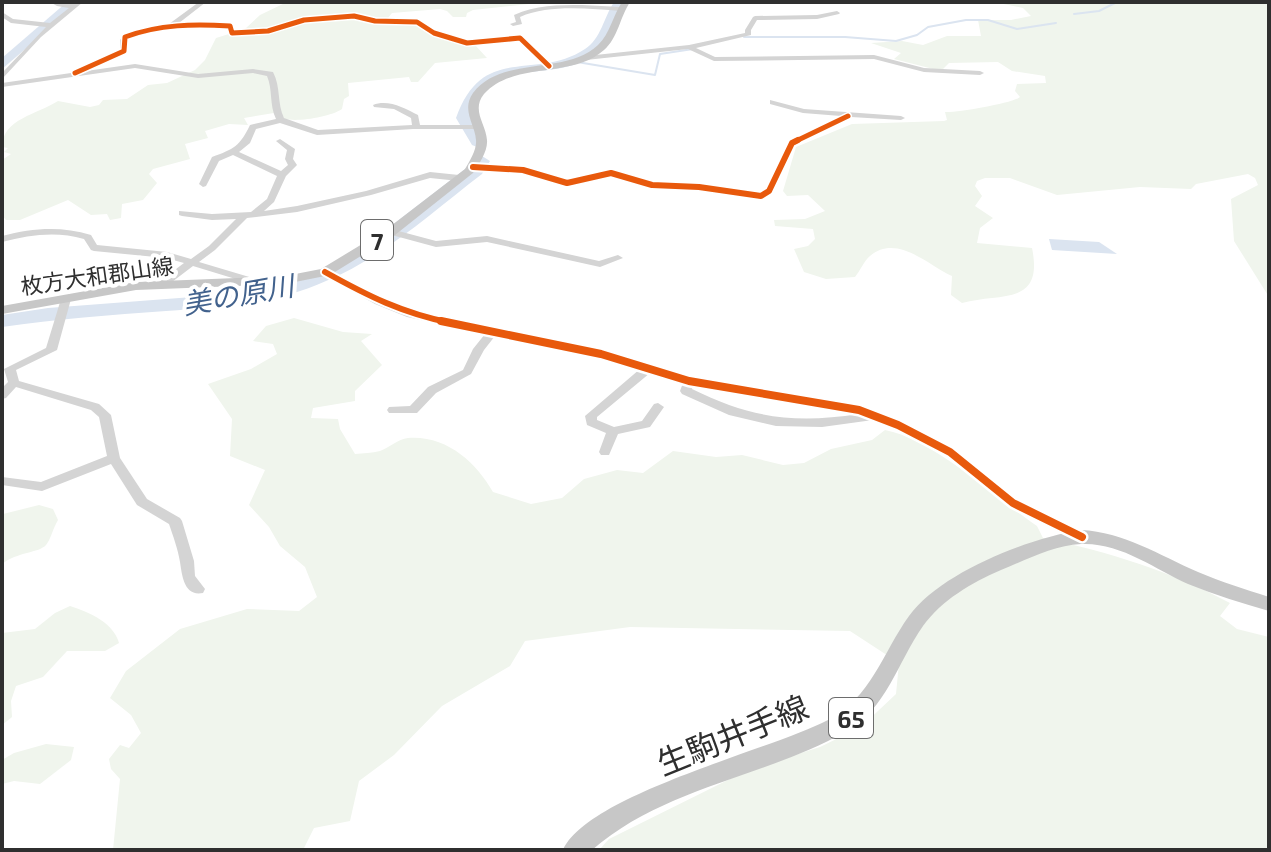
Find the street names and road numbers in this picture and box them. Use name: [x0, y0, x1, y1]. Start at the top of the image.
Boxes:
road number: 7: [361, 220, 393, 260]
street label: 枚方大和郡山線: [19, 251, 175, 299]
street label: 生駒井手線: [651, 686, 813, 782]
road number: 65: [829, 698, 873, 738]

